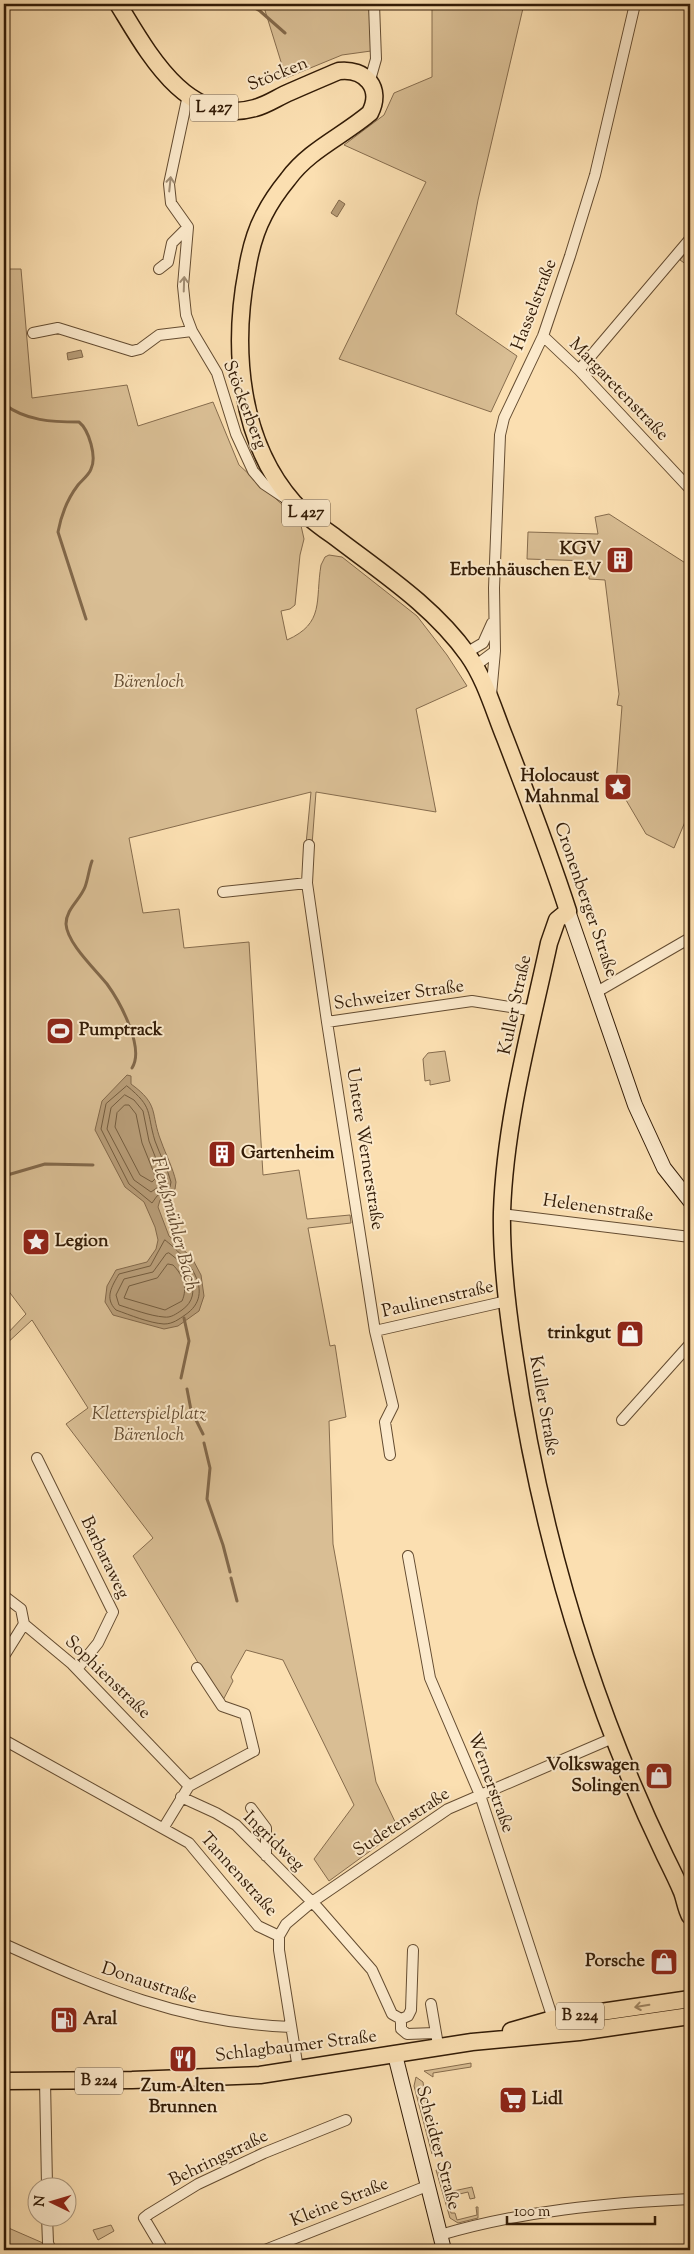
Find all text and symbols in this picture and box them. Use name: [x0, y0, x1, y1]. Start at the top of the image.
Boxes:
street label: Stöcken: [244, 51, 313, 99]
road number: L 427: [190, 95, 238, 122]
one-way arrow: [165, 176, 175, 192]
street label: Hasselstraße: [506, 255, 564, 355]
one-way arrow: [179, 276, 189, 292]
street label: Margaretenstraße: [562, 333, 674, 447]
street label: Stöckerberg: [215, 357, 273, 453]
road number: L 427: [282, 499, 330, 526]
place label: KGV Erbenhäuschen E.V: [450, 537, 601, 584]
building icon: KGV Erbenhäuschen E.V: [605, 545, 635, 575]
park label: Bärenloch: [114, 670, 185, 696]
place label: Holocaust Mahnmal: [521, 764, 600, 811]
place icon: Holocaust Mahnmal: [603, 772, 633, 802]
street label: Cronenberger Straße: [546, 819, 624, 981]
street label: Kuller Straße: [493, 953, 539, 1057]
street label: Schweizer Straße: [332, 974, 466, 1018]
sports icon: Pumptrack: [45, 1016, 75, 1046]
place label: Pumptrack: [79, 1018, 163, 1044]
street label: Untere Wernerstraße: [338, 1066, 390, 1232]
building icon: Gartenheim: [207, 1139, 237, 1169]
place label: Gartenheim: [241, 1141, 335, 1167]
water label: Fleußmühler Bach: [143, 1154, 205, 1295]
street label: Helenenstraße: [541, 1188, 655, 1230]
place icon: Legion: [21, 1227, 51, 1257]
place label: Legion: [55, 1229, 109, 1255]
street label: Paulinenstraße: [379, 1275, 497, 1325]
shop icon: trinkgut: [615, 1319, 645, 1349]
place label: trinkgut: [548, 1321, 612, 1347]
street label: Kuller Straße: [521, 1354, 565, 1458]
park label: Kletterspielplatz Bärenloch: [92, 1402, 207, 1449]
street label: Barbaraweg: [73, 1512, 135, 1604]
street label: Sophienstraße: [58, 1630, 156, 1726]
street label: Wernerstraße: [460, 1729, 520, 1837]
place label: Volkswagen Solingen: [546, 1753, 640, 1800]
shop icon: Volkswagen Solingen: [644, 1761, 674, 1791]
street label: Sudetenstraße: [348, 1782, 456, 1864]
street label: Ingridweg: [236, 1806, 310, 1878]
street label: Tannenstraße: [193, 1827, 283, 1923]
shop icon: Porsche: [649, 1947, 679, 1977]
place label: Porsche: [585, 1949, 646, 1975]
street label: Donaustraße: [98, 1956, 200, 2012]
road number: B 224: [556, 2002, 604, 2030]
one-way arrow: [634, 2002, 650, 2012]
fuel station icon: Aral: [49, 2005, 79, 2035]
place label: Aral: [83, 2007, 118, 2033]
street label: Schlagbaumer Straße: [214, 2024, 378, 2070]
restaurant icon: Zum Alten Brunnen: [168, 2044, 198, 2074]
road number: B 224: [75, 2068, 123, 2094]
place label: Zum Alten Brunnen: [141, 2074, 225, 2121]
street label: Scheidter Straße: [408, 2083, 466, 2213]
supermarket icon: Lidl: [498, 2085, 528, 2115]
place label: Lidl: [532, 2087, 564, 2113]
street label: Behringstraße: [165, 2124, 273, 2194]
street label: Kleine Straße: [287, 2171, 393, 2235]
north arrow: [28, 2176, 78, 2226]
scale bar: [507, 2194, 654, 2226]
text: N: [31, 2195, 51, 2207]
text: 100 m: [514, 2202, 551, 2223]

